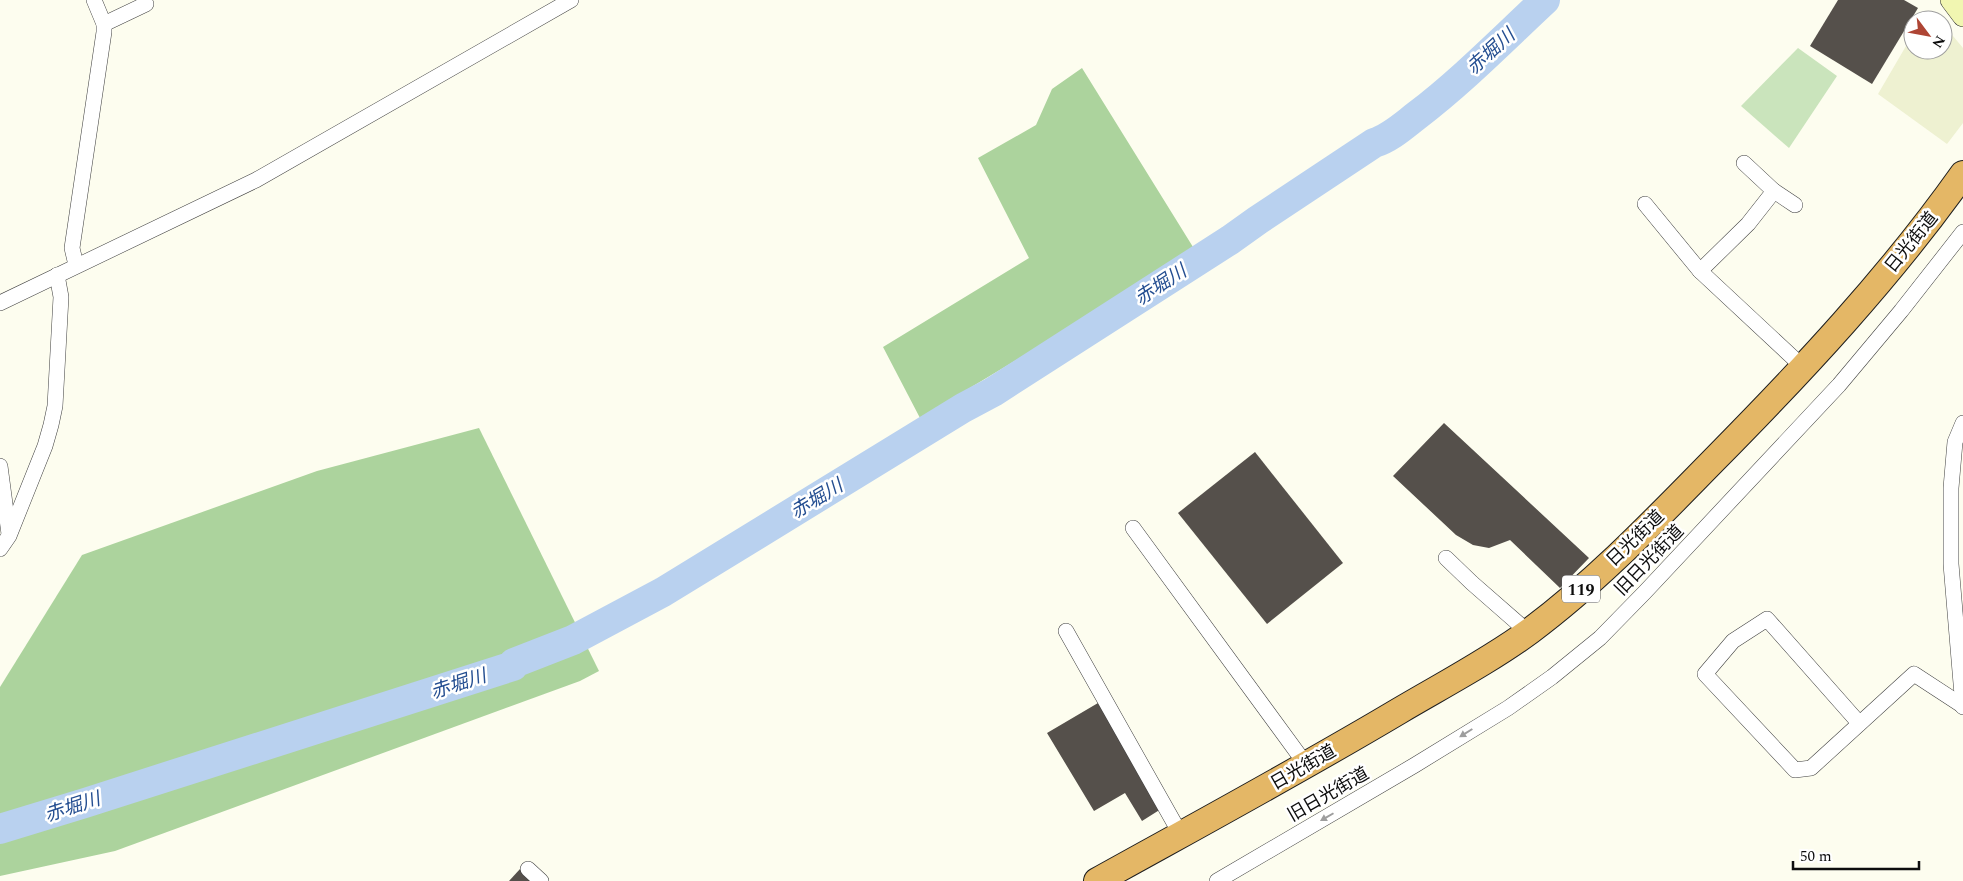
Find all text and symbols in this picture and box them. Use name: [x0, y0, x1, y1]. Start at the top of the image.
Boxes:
north arrow: [1903, 10, 1953, 60]
water label: 赤堀川: [1460, 21, 1523, 82]
text: N: [1927, 31, 1951, 52]
street label: 日光街道: [1878, 206, 1945, 279]
water label: 赤堀川: [1129, 256, 1194, 313]
water label: 赤堀川: [785, 471, 850, 526]
street label: 日光街道: [1600, 504, 1671, 573]
street label: 旧日光街道: [1608, 519, 1690, 602]
road number: 119: [1562, 576, 1600, 602]
water label: 赤堀川: [427, 661, 492, 707]
one-way arrow: [1460, 729, 1473, 738]
street label: 日光街道: [1265, 738, 1341, 797]
street label: 旧日光街道: [1283, 760, 1374, 829]
water label: 赤堀川: [41, 784, 106, 830]
one-way arrow: [1320, 812, 1333, 821]
scale bar: [1793, 838, 1919, 870]
text: 50 m: [1800, 845, 1832, 868]

